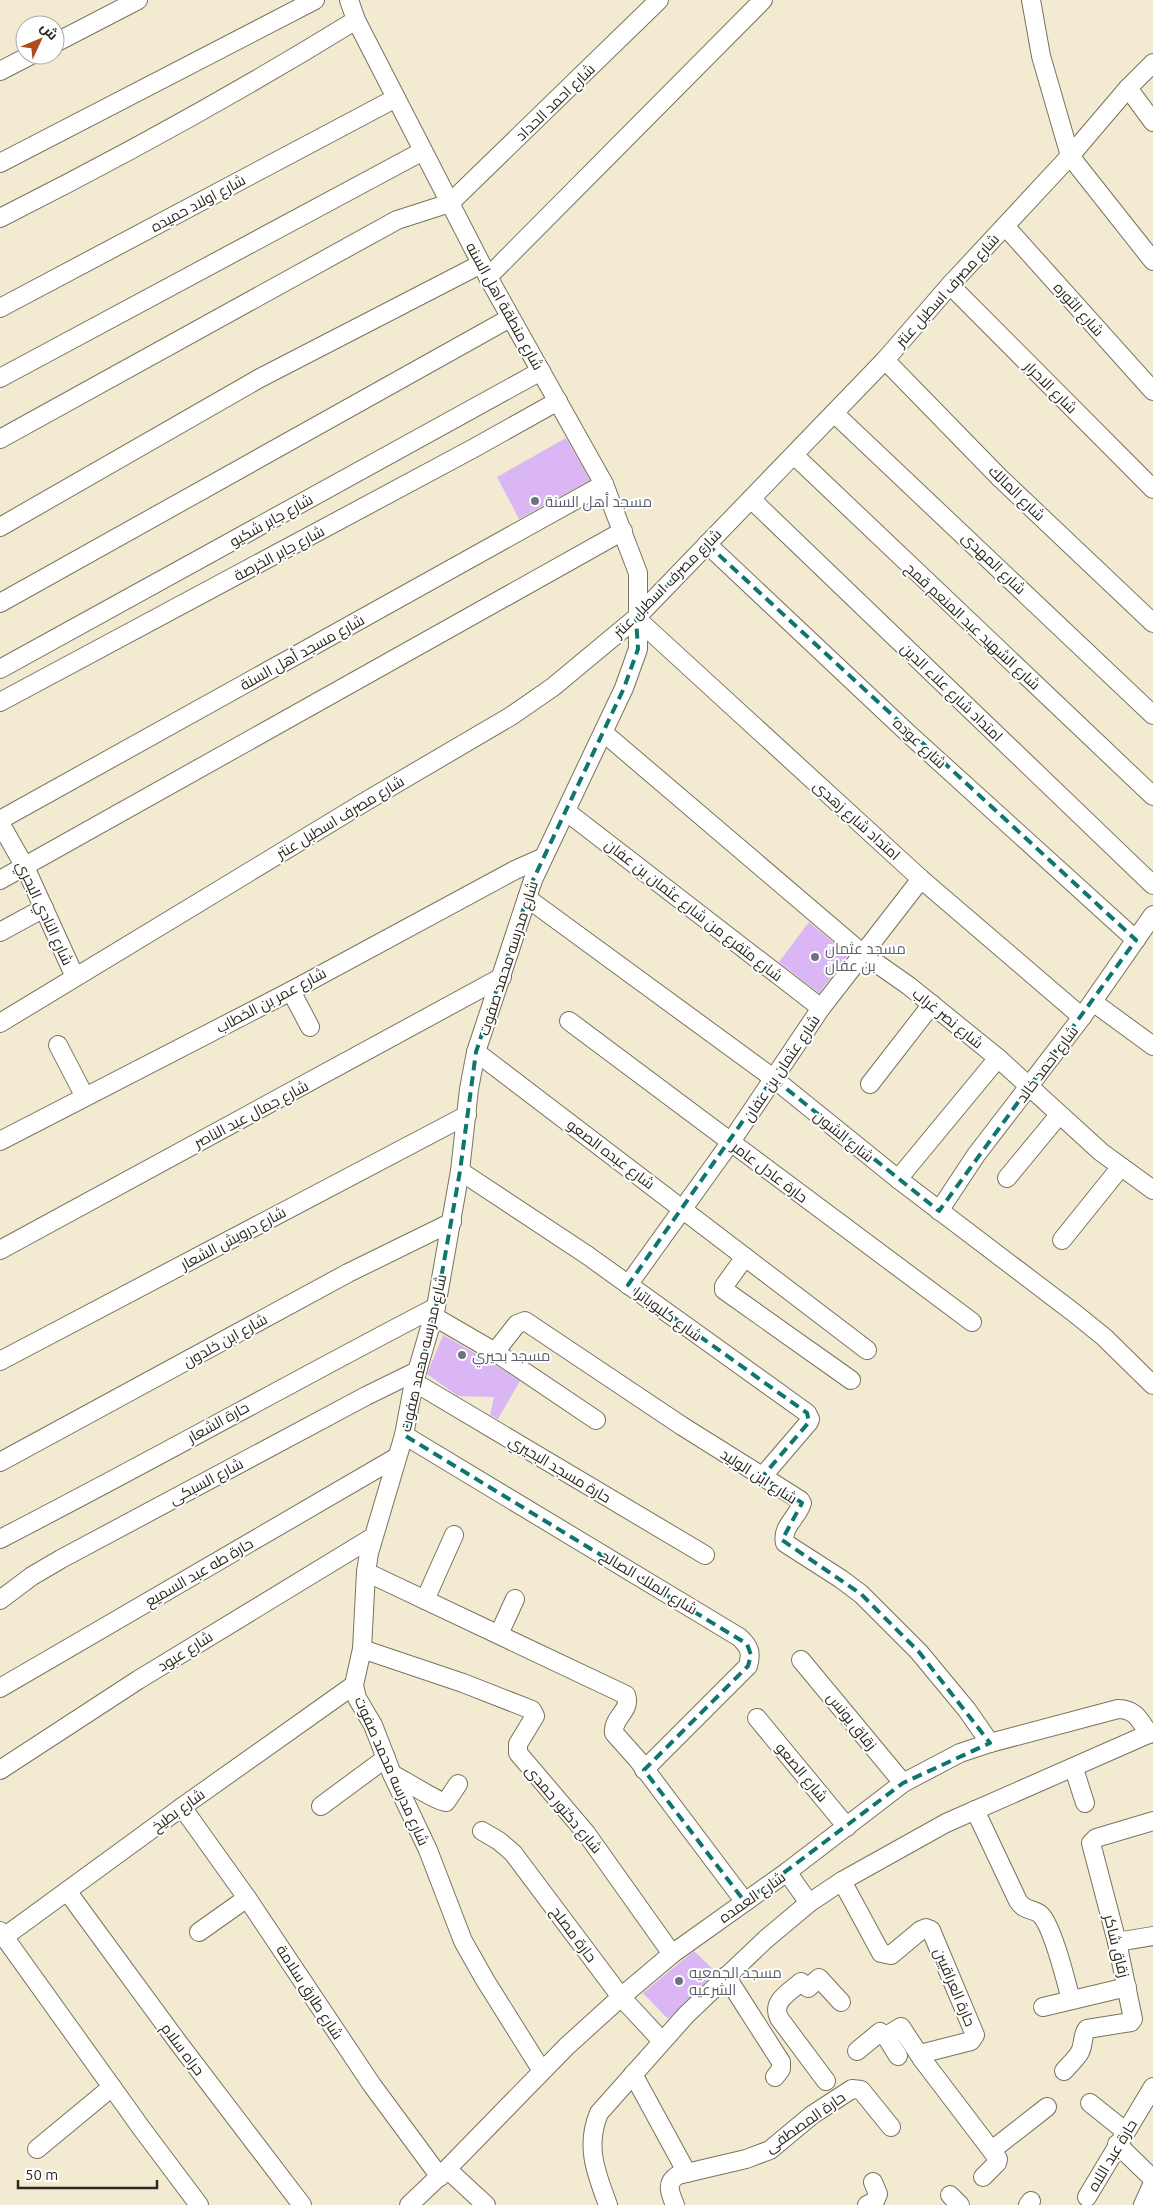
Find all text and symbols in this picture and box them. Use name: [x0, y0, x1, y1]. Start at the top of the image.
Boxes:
north arrow: [15, 15, 65, 65]
text: ش: [37, 19, 61, 44]
street label: شارع احمد الحداد: [512, 60, 600, 146]
street label: شارع اولاد حميده: [148, 171, 250, 238]
street label: شارع مصرف اسطبل عنتر: [891, 230, 1004, 353]
street label: شارع منطقة اهل السنه: [460, 239, 547, 374]
street label: شارع الثوره: [1048, 279, 1108, 341]
street label: شارع الاحرار: [1018, 357, 1081, 419]
street label: شارع المالك: [983, 462, 1049, 526]
street label: شارع جابر شكيو: [226, 490, 317, 552]
place label: مسجد أهل السنة: [545, 492, 652, 512]
marker: مسجد أهل السنة: [529, 495, 541, 507]
street label: شارع جابر الخرصة: [231, 522, 328, 587]
street label: شارع مصرف اسطبل عنتر: [609, 525, 727, 643]
street label: شارع المهدى: [956, 528, 1029, 600]
street label: شارع الشهيد عبد المنعم قمح: [900, 559, 1044, 695]
street label: شارع مسجد أهل السنة: [236, 610, 369, 696]
street label: امتداد شارع علاء الدين: [896, 639, 1006, 747]
street label: شارع عوده: [888, 714, 950, 774]
street label: شارع مصرف اسطبل عنتر: [272, 772, 409, 865]
street label: امتداد شارع زهدى: [808, 777, 904, 866]
street label: شارع متفرع من شارع عثمان بن عفان: [600, 835, 786, 987]
street label: شارع النادي البحري: [10, 858, 77, 970]
street label: شارع مدرسه محمد صفوت: [475, 879, 544, 1038]
place label: مسجد عثمان بن عفان: [825, 940, 906, 976]
marker: مسجد عثمان بن عفان: [809, 951, 821, 963]
street label: شارع عمر بن الخطاب: [213, 964, 330, 1039]
street label: شارع نصر غراب: [907, 984, 987, 1054]
street label: شارع عثمان بن عفان: [739, 1012, 825, 1126]
street label: شارع احمد خالد: [1013, 1022, 1084, 1107]
street label: شارع جمال عبد الناصر: [190, 1077, 312, 1154]
street label: شارع الشون: [809, 1107, 877, 1168]
street label: شارع عبده الصعو: [562, 1116, 658, 1195]
street label: حارة عادل عامر: [727, 1137, 811, 1207]
street label: شارع درويش الشعار: [176, 1203, 290, 1276]
street label: شارع مدرسه محمد صفوت: [397, 1273, 452, 1434]
street label: شارع كليوباترا: [629, 1283, 706, 1347]
street label: شارع ابن خلدون: [180, 1310, 271, 1373]
place label: مسجد بحيري: [472, 1347, 550, 1368]
marker: مسجد بحيري: [456, 1349, 468, 1361]
street label: حارة الشعار: [183, 1398, 252, 1447]
street label: حارة مسجد البحيري: [504, 1432, 614, 1510]
street label: شارع ابن الوليد: [716, 1445, 800, 1510]
street label: شارع السبكى: [166, 1454, 247, 1510]
street label: حارة طه عبد السميع: [142, 1534, 258, 1612]
street label: شارع الملك الصالح: [596, 1546, 701, 1620]
street label: شارع عبود: [154, 1627, 217, 1677]
street label: زقاق يونس: [822, 1689, 880, 1755]
street label: شارع مدرسه محمد صفوت: [349, 1694, 433, 1849]
street label: شارع الصعو: [770, 1739, 832, 1807]
street label: شارع دكتور حمدى: [520, 1762, 606, 1858]
street label: شارع بطيخ: [148, 1785, 210, 1837]
street label: شارع العمده: [716, 1868, 790, 1929]
street label: حارة مصلح: [545, 1903, 600, 1967]
street label: زقاق شاكر: [1099, 1912, 1133, 1980]
street label: شارع طارق سلامة: [271, 1942, 347, 2044]
street label: حارة العراقيين: [929, 1945, 979, 2030]
place label: مسجد الجمعيه الشرعيه: [689, 1964, 782, 1999]
marker: مسجد الجمعيه الشرعيه: [673, 1975, 685, 1987]
street label: حراه سلام: [156, 2020, 208, 2080]
street label: حارة المصطفى: [762, 2088, 850, 2158]
street label: حارة عبد اللاه: [1084, 2116, 1141, 2194]
scale bar: [18, 2158, 156, 2190]
text: 50 m: [25, 2166, 58, 2183]

